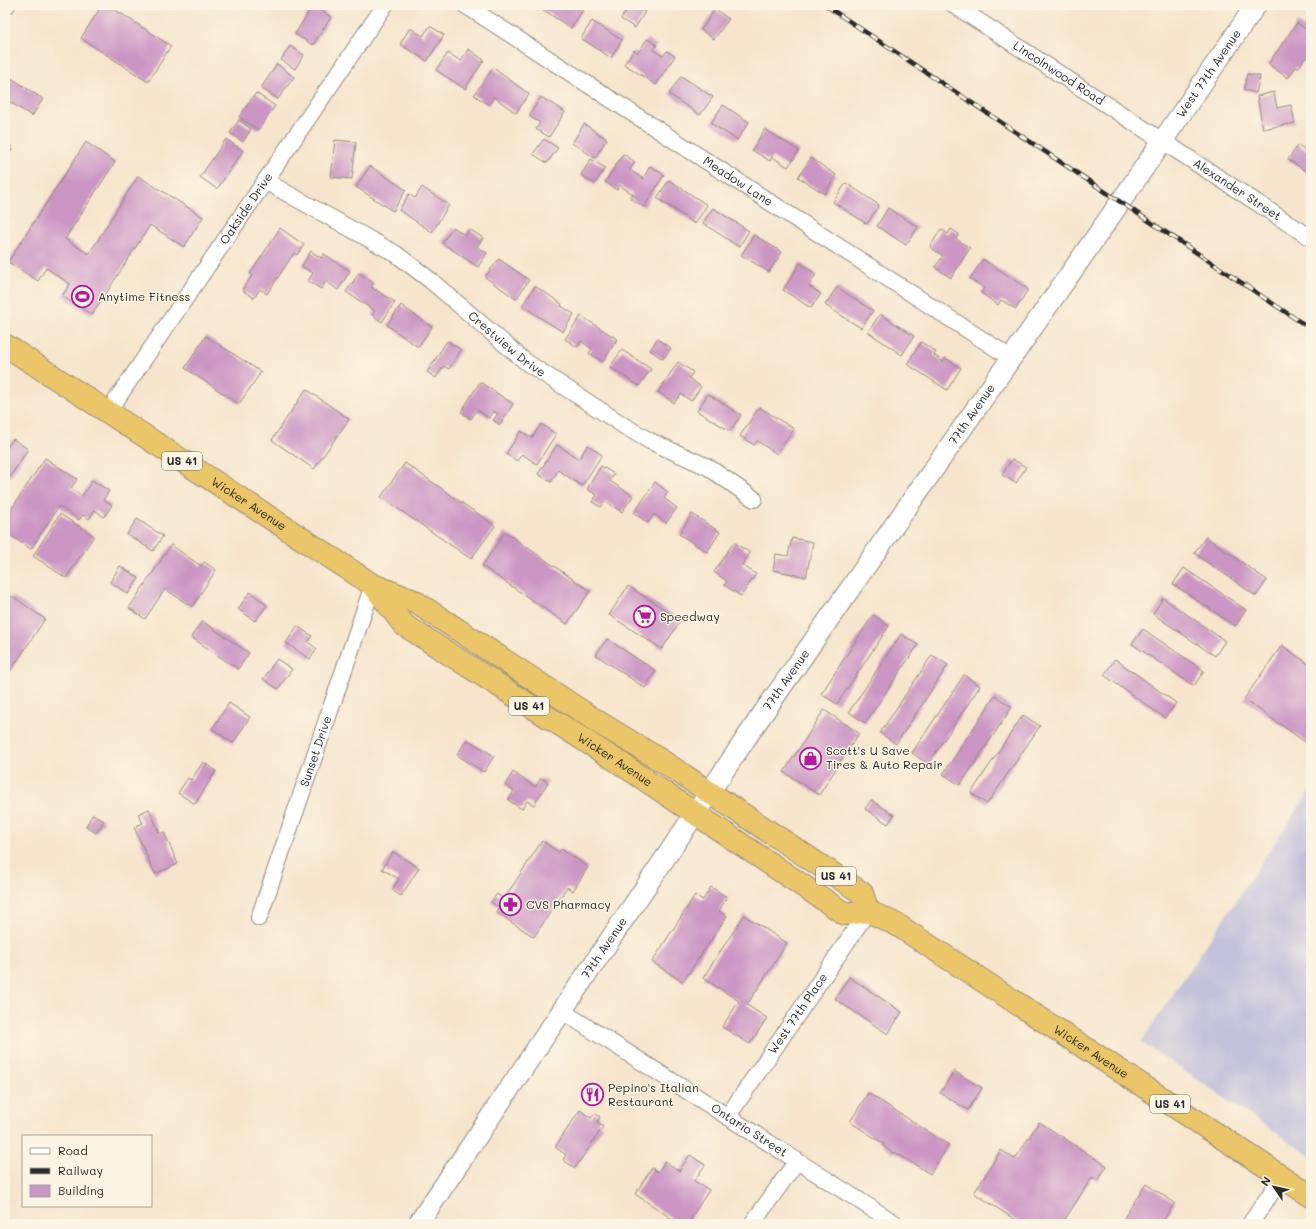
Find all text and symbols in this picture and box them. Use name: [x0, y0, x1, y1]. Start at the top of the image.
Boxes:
street label: West 77th Avenue: [1172, 26, 1244, 120]
street label: Lincolnwood Road: [1011, 37, 1108, 108]
street label: Meadow Lane: [700, 152, 777, 209]
street label: Alexander Street: [1190, 154, 1285, 224]
street label: Oakside Drive: [215, 169, 276, 247]
sports icon: Anytime Fitness: [69, 284, 95, 310]
place label: Anytime Fitness: [98, 288, 191, 304]
street label: Crestview Drive: [465, 307, 549, 380]
street label: 77th Avenue: [944, 380, 998, 447]
road number: US 41: [162, 452, 202, 470]
street label: Wicker Avenue: [209, 473, 290, 533]
supermarket icon: Speedway: [632, 604, 658, 630]
place label: Speedway: [660, 608, 720, 624]
street label: 77th Avenue: [759, 646, 812, 713]
road number: US 41: [509, 697, 549, 715]
street label: Sunset Drive: [295, 713, 335, 789]
street label: Wicker Avenue: [575, 729, 656, 790]
place label: Scott's U Save Tires & Auto Repair: [826, 742, 943, 772]
shop icon: Scott's U Save Tires & Auto Repair: [798, 745, 824, 771]
road number: US 41: [816, 867, 856, 885]
pharmacy icon: CVS Pharmacy: [497, 892, 523, 918]
place label: CVS Pharmacy: [526, 896, 611, 912]
street label: 77th Avenue: [577, 914, 630, 981]
street label: West 77th Place: [764, 969, 830, 1057]
street label: Wicker Avenue: [1051, 1021, 1132, 1081]
place label: Pepino's Italian Restaurant: [608, 1079, 699, 1109]
restaurant icon: Pepino's Italian Restaurant: [580, 1082, 606, 1108]
road number: US 41: [1150, 1095, 1190, 1113]
street label: Ontario Street: [708, 1099, 791, 1160]
legend: [22, 1135, 152, 1207]
text: Road: [58, 1142, 88, 1158]
text: Railway: [58, 1162, 103, 1178]
north arrow: [1254, 1167, 1294, 1207]
text: N: [1257, 1173, 1274, 1189]
text: Building: [58, 1182, 104, 1198]

